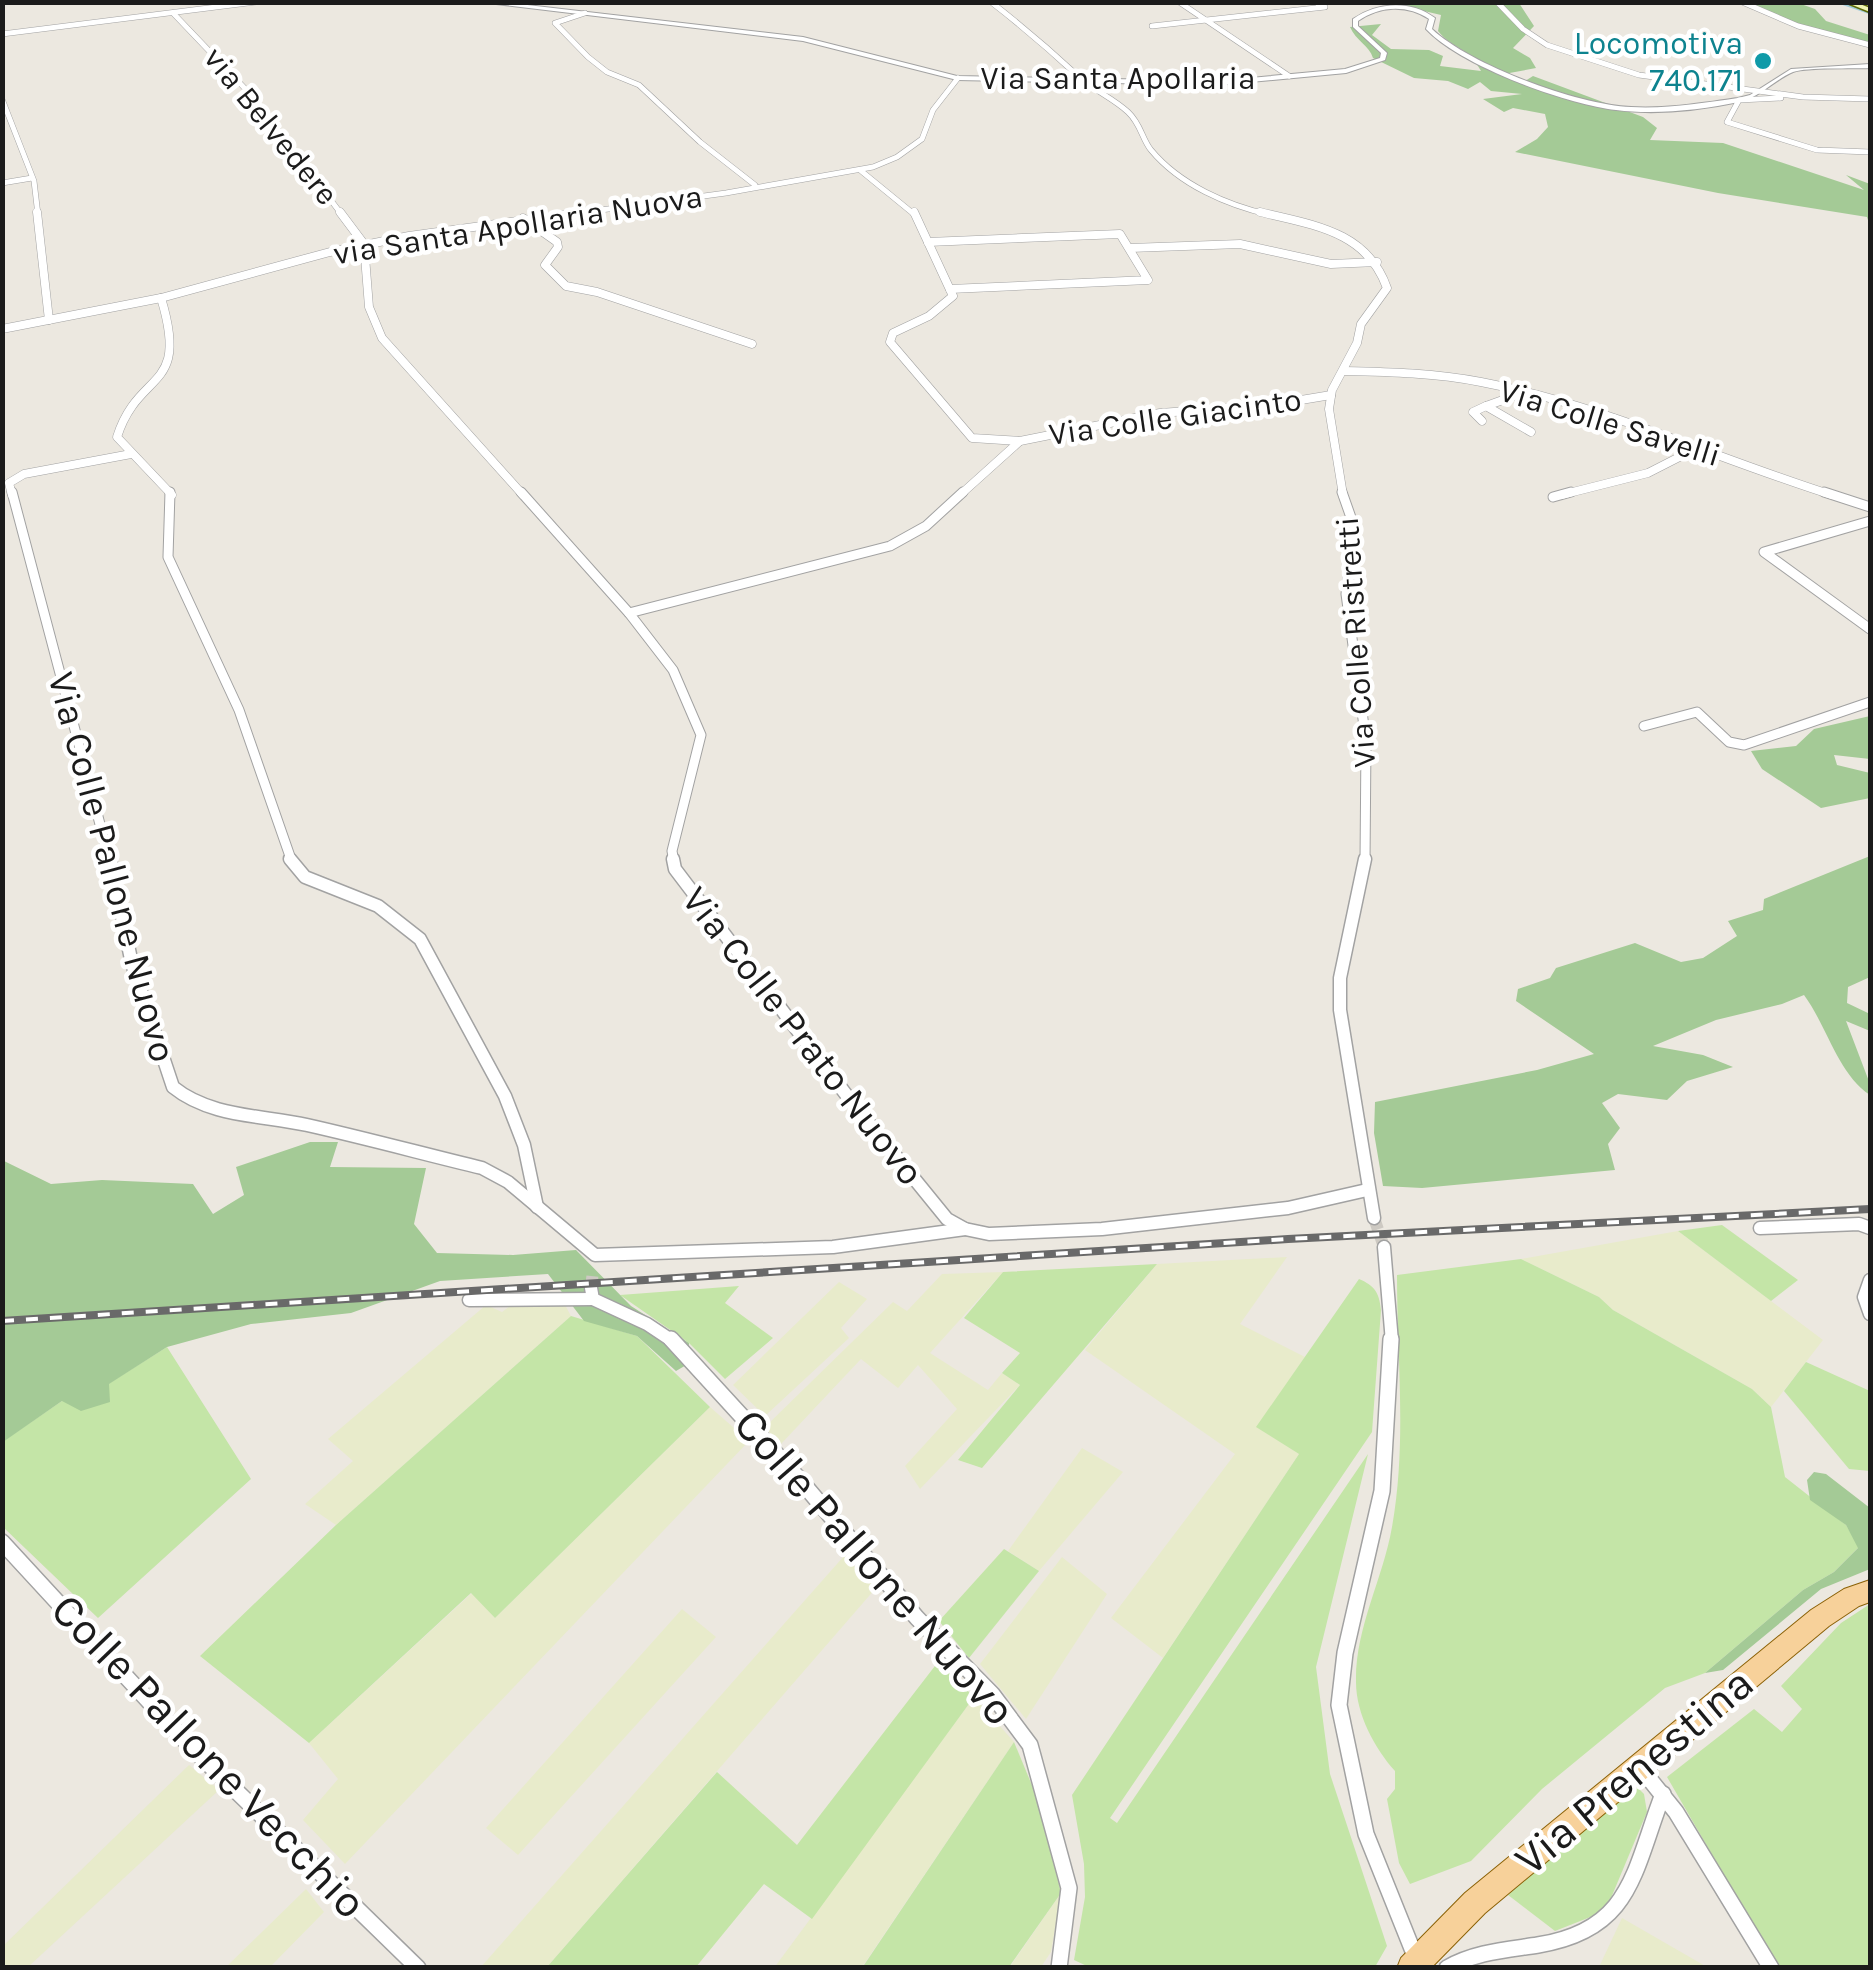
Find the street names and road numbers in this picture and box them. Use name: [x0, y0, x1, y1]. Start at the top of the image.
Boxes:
street label: via Belvedere: [196, 40, 346, 212]
street label: Via Santa Apollaria: [980, 60, 1256, 97]
street label: via Santa Apollaria Nuova: [331, 178, 705, 272]
street label: Via Colle Savelli: [1495, 372, 1725, 474]
street label: Via Colle Giacinto: [1046, 381, 1304, 453]
street label: Via Colle Ristretti: [1329, 515, 1383, 769]
street label: Via Colle Pallone Nuovo: [38, 667, 186, 1067]
street label: Via Colle Prato Nuovo: [673, 878, 933, 1194]
street label: Colle Pallone Nuovo: [724, 1398, 1026, 1736]
street label: Colle Pallone Vecchio: [41, 1583, 377, 1929]
street label: Via Prenestina: [1504, 1656, 1764, 1886]

